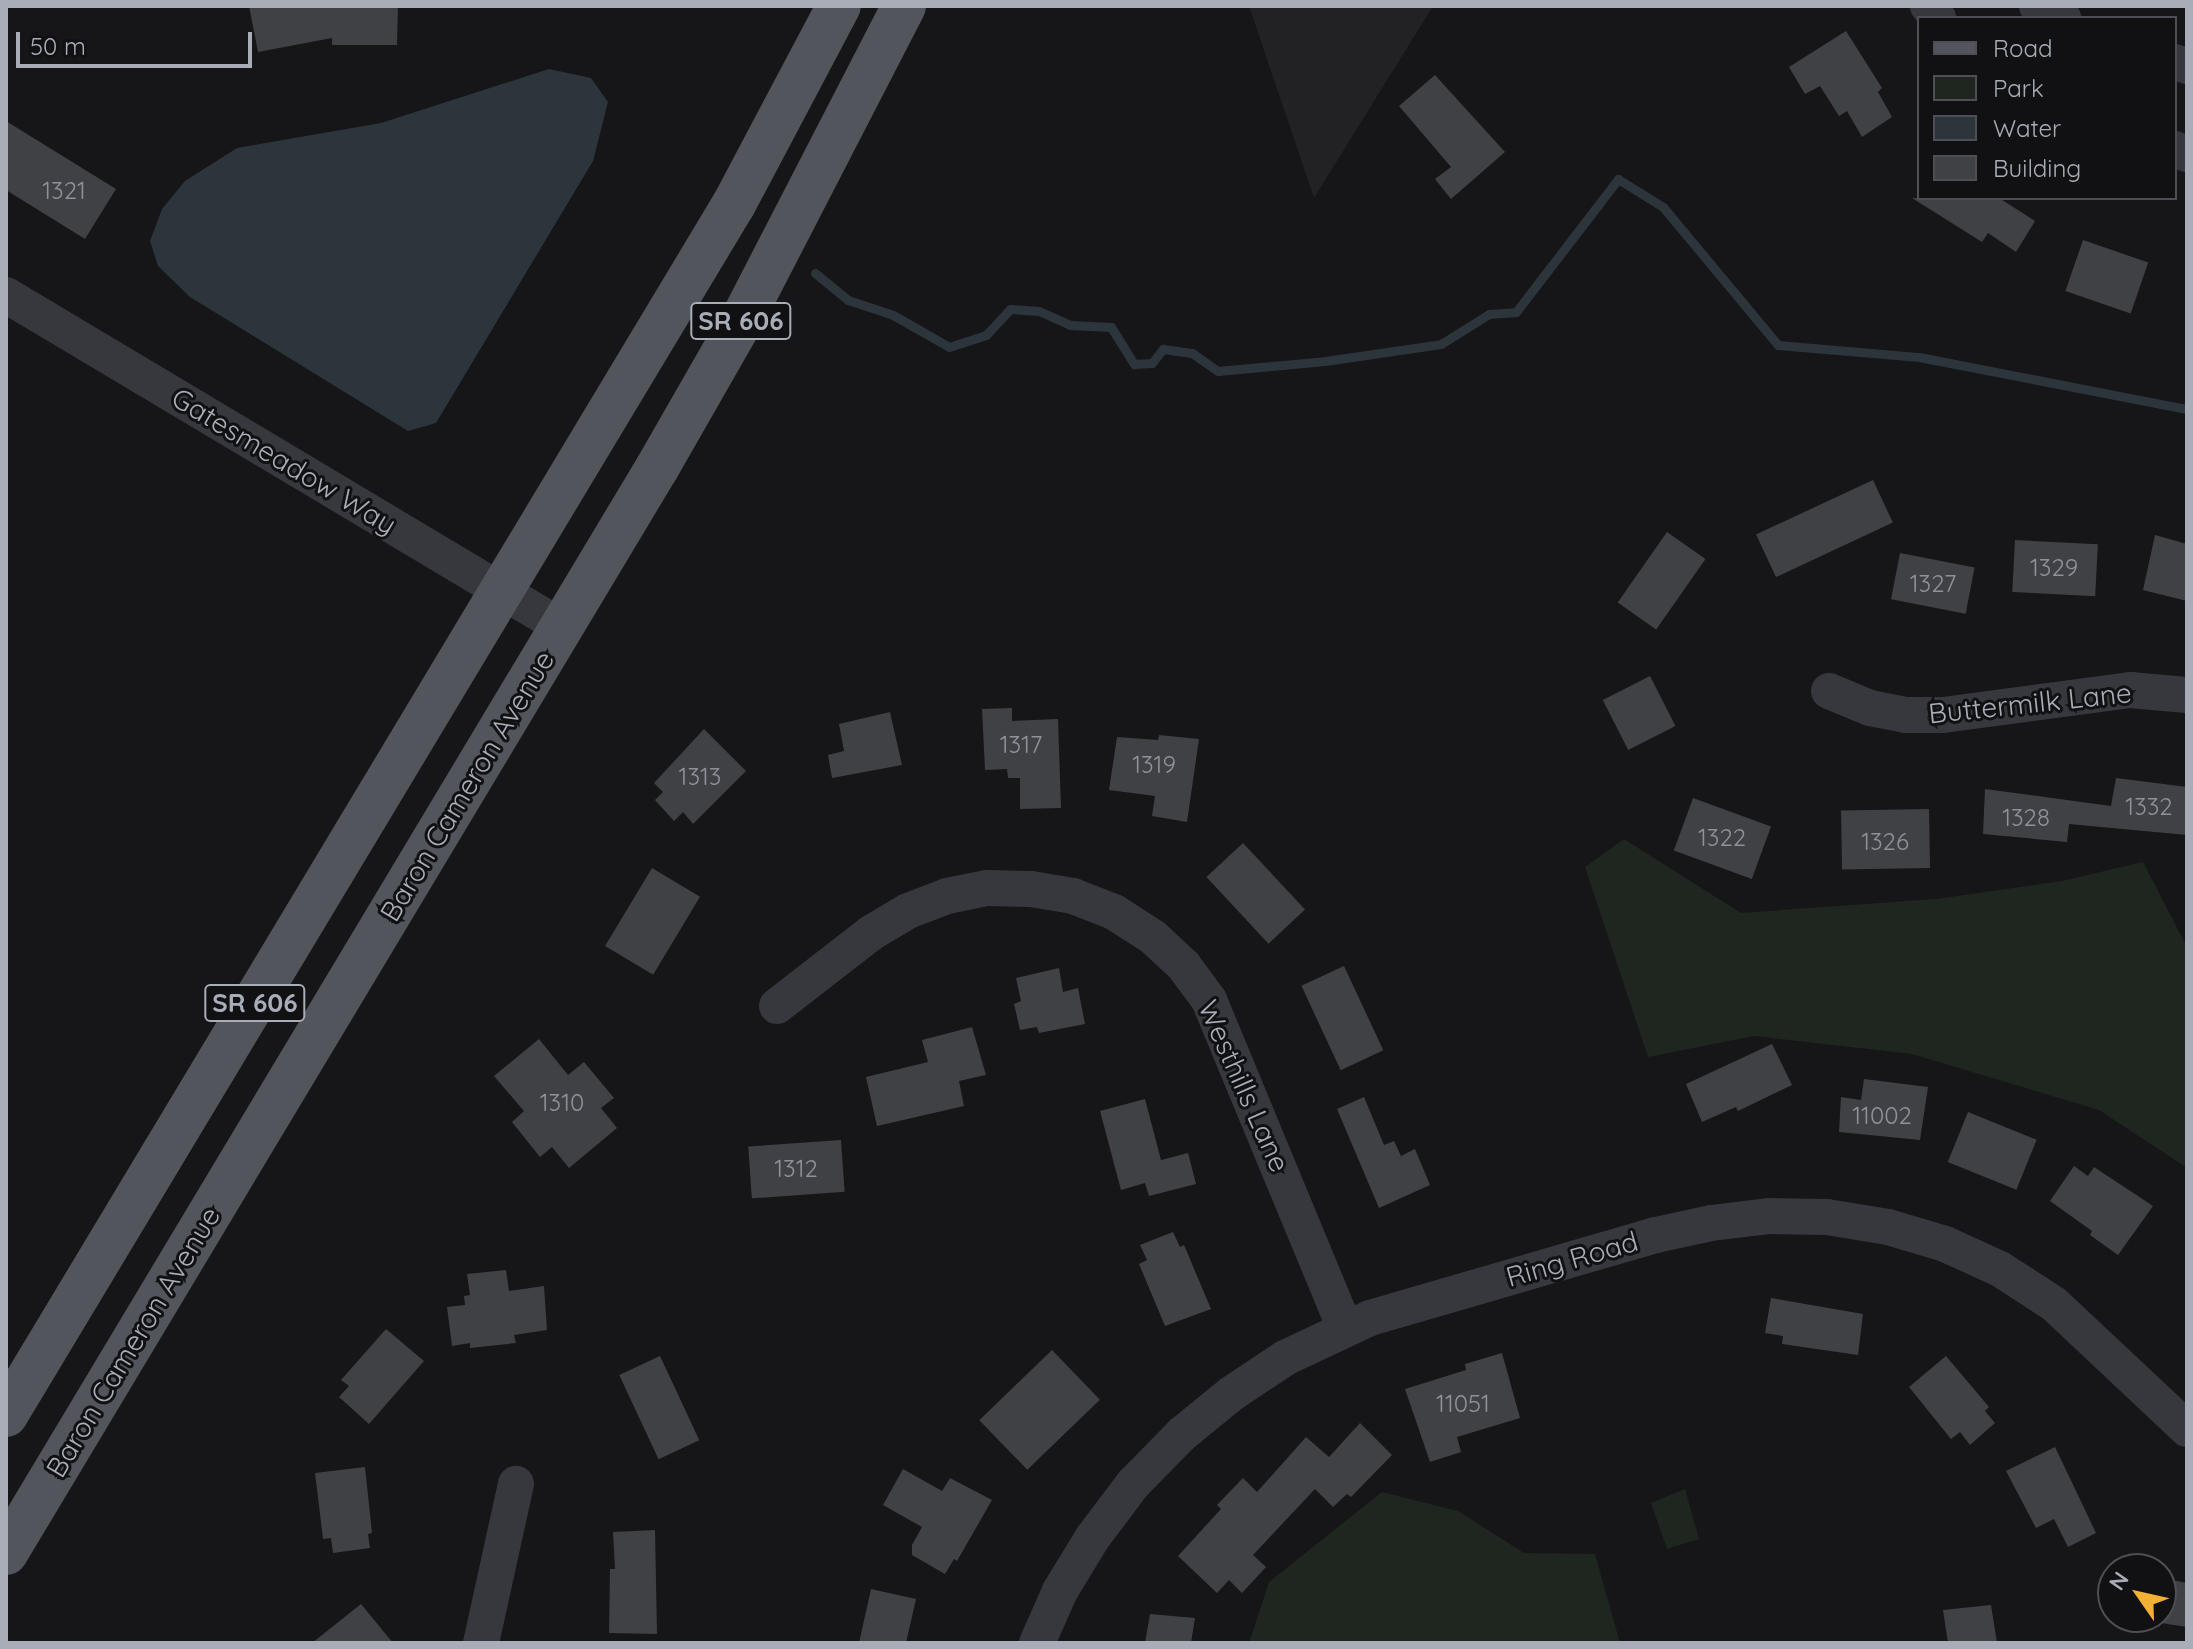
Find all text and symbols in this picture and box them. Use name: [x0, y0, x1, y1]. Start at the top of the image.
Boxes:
scale bar: [20, 16, 256, 66]
legend: [1917, 16, 2177, 200]
text: 50 m: [30, 31, 86, 61]
text: Road: [1993, 33, 2053, 63]
text: Park: [1993, 73, 2044, 103]
text: Water: [1993, 113, 2061, 143]
text: Building: [1993, 153, 2081, 183]
house number: 1321: [42, 177, 86, 205]
road number: SR 606: [689, 299, 793, 343]
street label: Gatesmeadow Way: [166, 381, 402, 541]
house number: 1329: [2030, 554, 2078, 582]
house number: 1327: [1910, 570, 1956, 598]
street label: Baron Cameron Avenue: [373, 645, 561, 927]
street label: Buttermilk Lane: [1927, 676, 2133, 730]
house number: 1317: [1000, 731, 1042, 759]
house number: 1319: [1132, 751, 1176, 779]
house number: 1313: [679, 763, 721, 791]
house number: 1332: [2125, 793, 2173, 821]
house number: 1328: [2002, 804, 2050, 832]
house number: 1322: [1698, 824, 1746, 852]
house number: 1326: [1861, 828, 1909, 856]
road number: SR 606: [203, 981, 307, 1025]
street label: Westhills Lane: [1191, 995, 1297, 1177]
house number: 1310: [540, 1089, 584, 1117]
house number: 11002: [1852, 1102, 1912, 1130]
house number: 1312: [774, 1155, 818, 1183]
street label: Baron Cameron Avenue: [39, 1201, 227, 1483]
street label: Ring Road: [1502, 1224, 1642, 1294]
house number: 11051: [1436, 1390, 1490, 1418]
north arrow: [2097, 1553, 2177, 1633]
text: N: [2103, 1566, 2135, 1595]

